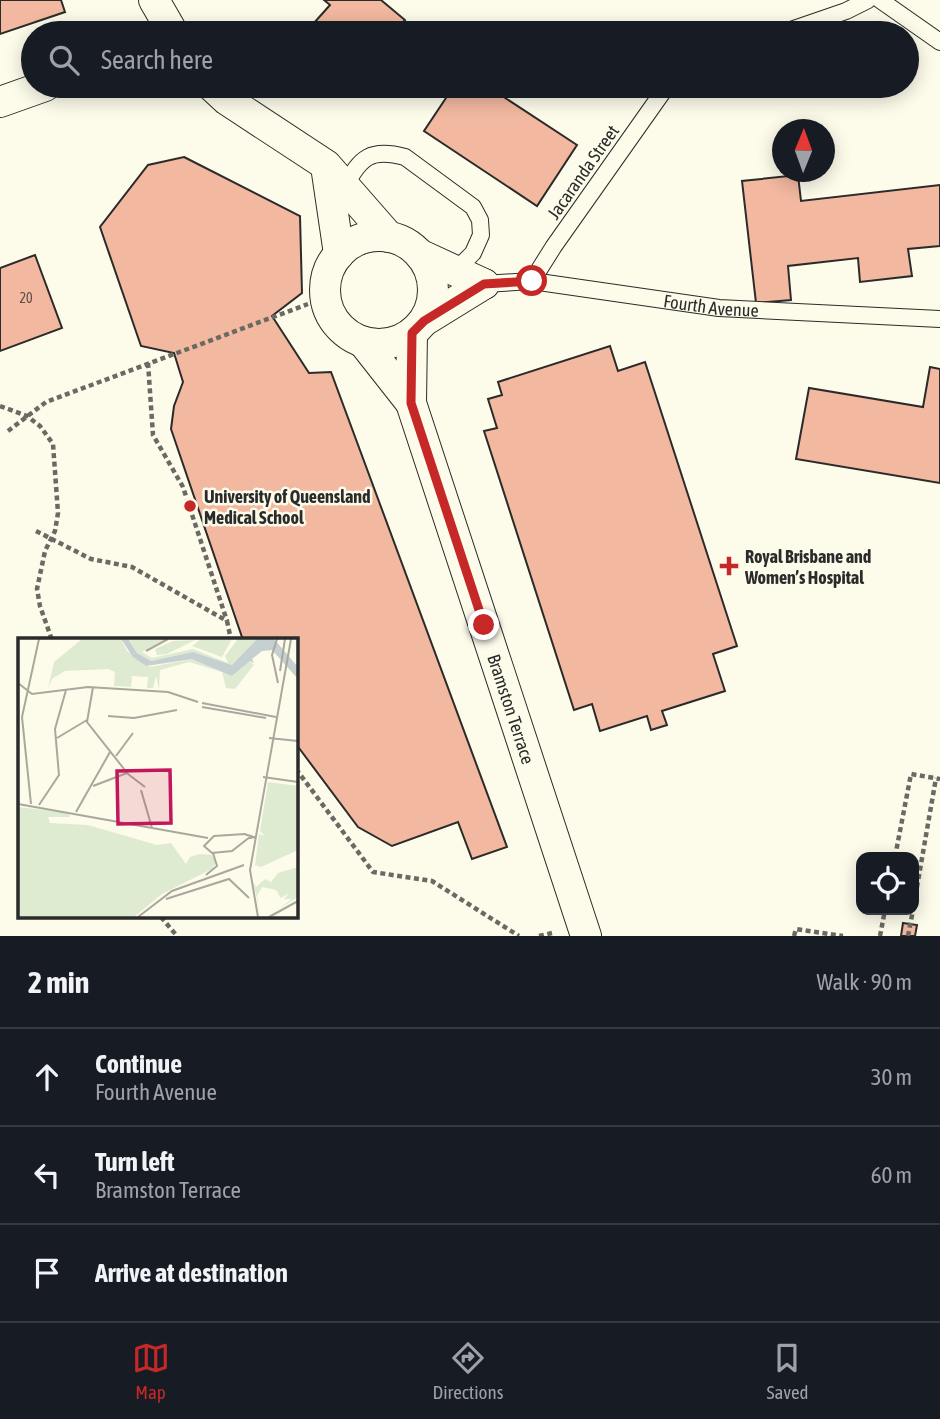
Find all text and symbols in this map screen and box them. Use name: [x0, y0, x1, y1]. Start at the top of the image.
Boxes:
search box: [21, 21, 919, 98]
icon: search: [45, 41, 83, 79]
text: Search here: [101, 45, 213, 75]
north arrow: [772, 119, 835, 182]
street label: Jacaranda Street: [543, 121, 623, 223]
route start: [516, 265, 547, 296]
house number: 20: [19, 290, 33, 306]
street label: Fourth Avenue: [662, 290, 759, 320]
place label: University of Queensland Medical School: [204, 486, 371, 528]
marker: University of Queensland Medical School: [182, 498, 198, 514]
place label: Royal Brisbane and Women’s Hospital: [744, 546, 871, 588]
marker: Royal Brisbane and Women’s Hospital: [719, 556, 739, 576]
route end: [468, 609, 499, 640]
inset map: [18, 638, 298, 918]
street label: Bramston Terrace: [484, 651, 539, 767]
map controls: [856, 852, 919, 915]
button: locate: [856, 852, 919, 915]
text: 2 min: [28, 965, 89, 999]
text: Walk · 90 m: [817, 969, 912, 995]
text: Continue: [95, 1049, 182, 1079]
icon: ahead: [28, 1058, 66, 1096]
text: 30 m: [871, 1064, 912, 1090]
text: Fourth Avenue: [95, 1079, 217, 1105]
text: Turn left: [95, 1147, 175, 1177]
icon: left: [28, 1156, 66, 1194]
text: 60 m: [871, 1162, 912, 1188]
text: Bramston Terrace: [95, 1177, 241, 1203]
icon: arrive: [28, 1254, 66, 1292]
text: Arrive at destination: [95, 1258, 288, 1288]
tab: Map: [132, 1339, 170, 1403]
tab: Directions: [433, 1339, 503, 1403]
tab: Saved: [766, 1339, 808, 1403]

